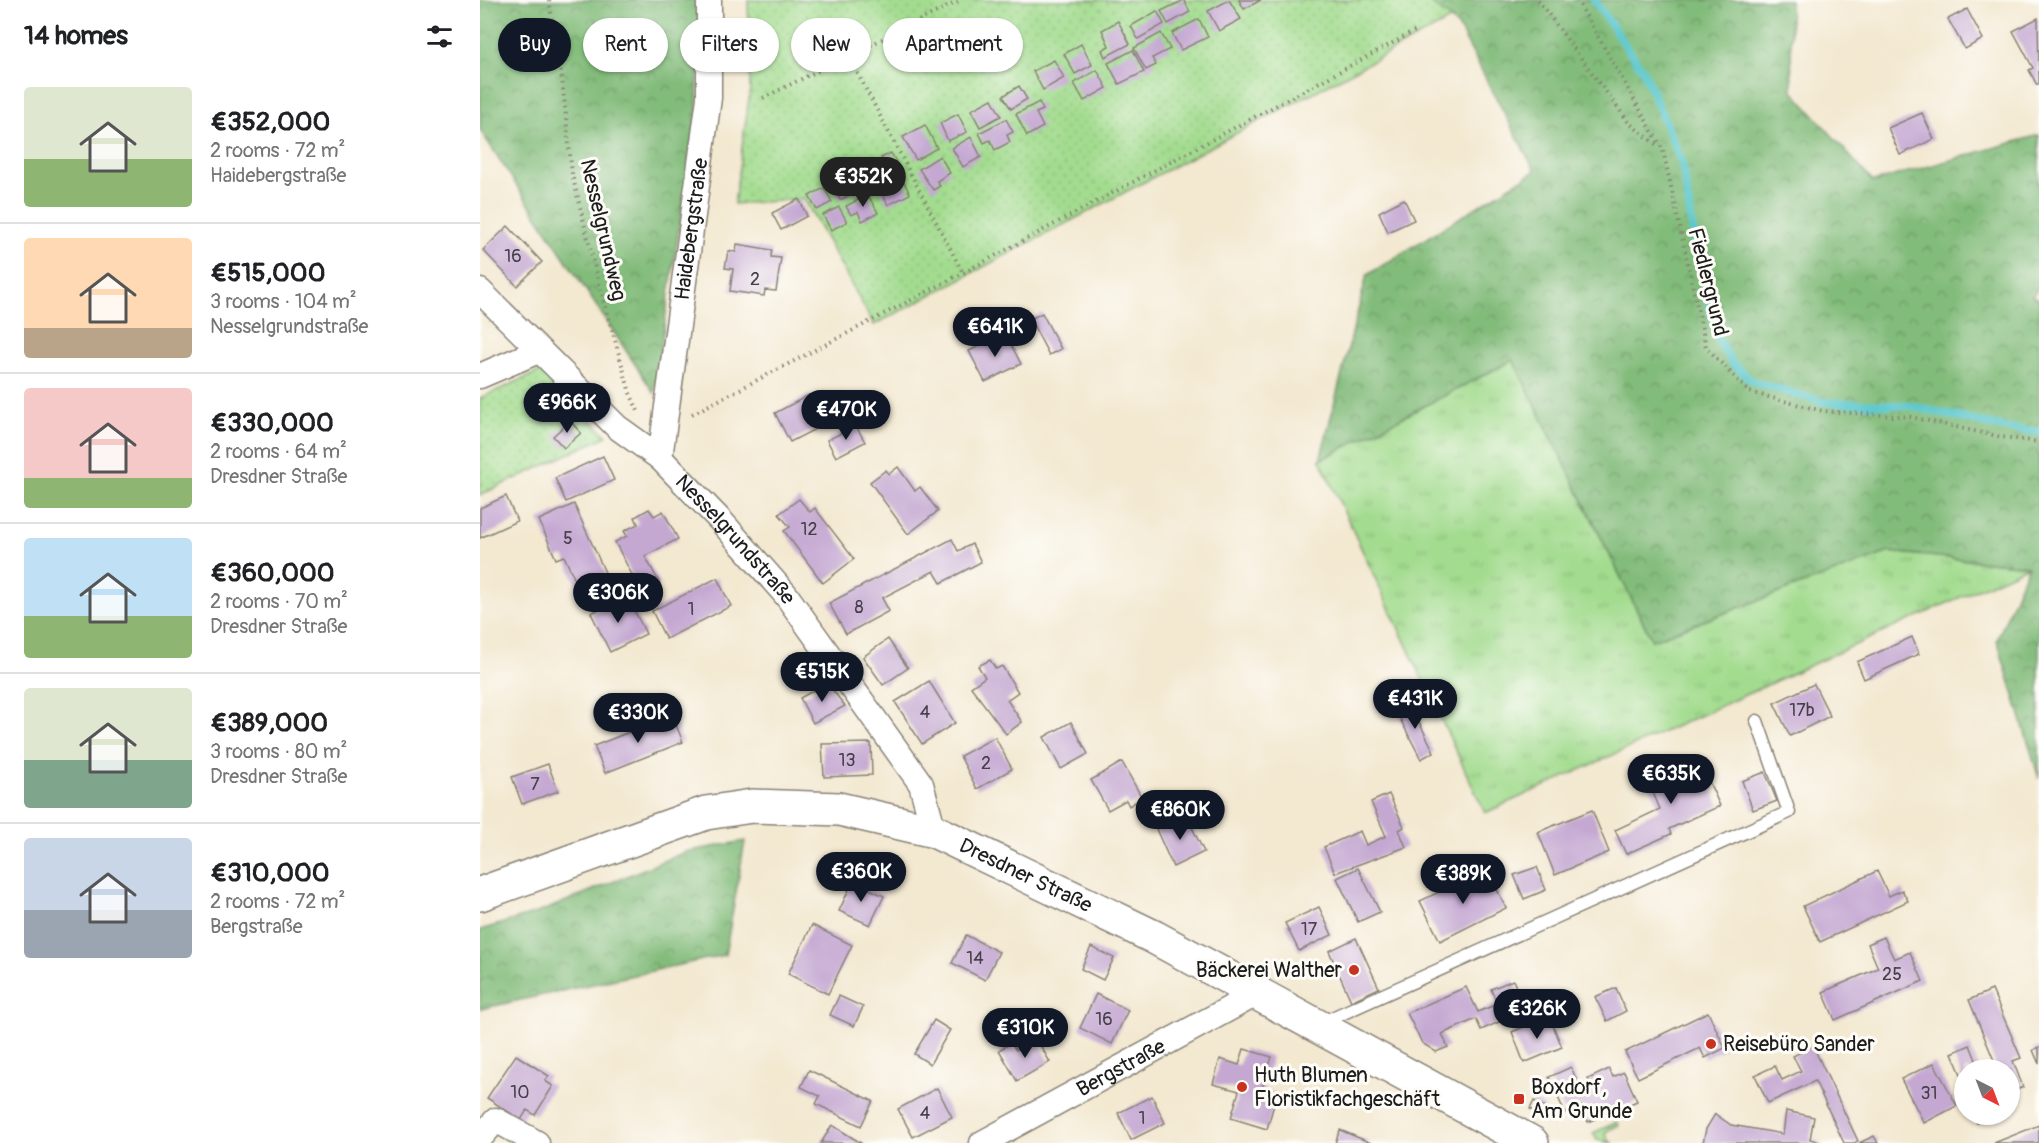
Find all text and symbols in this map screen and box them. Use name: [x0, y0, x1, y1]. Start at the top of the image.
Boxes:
chip: Buy: [498, 18, 571, 72]
chip: Rent: [583, 18, 668, 72]
chip: Filters: [680, 18, 779, 72]
chip: New: [791, 18, 871, 72]
chip: Apartment: [883, 18, 1023, 72]
text: 14 homes: [24, 20, 128, 52]
icon: filters: [423, 20, 456, 53]
text: €352,000: [210, 106, 330, 138]
icon: home: [72, 111, 144, 183]
text: 2 rooms · 72 m²: [210, 138, 345, 163]
street label: Haidebergstraße: [668, 156, 714, 302]
street label: Nesselgrundweg: [574, 157, 632, 303]
pin: €352K: [821, 157, 905, 208]
text: Haidebergstraße: [210, 163, 346, 188]
text: €352K: [834, 164, 892, 189]
street label: Fiedlergrund: [1682, 225, 1734, 339]
house number: 16: [504, 245, 522, 268]
text: €515,000: [210, 257, 325, 289]
icon: home: [72, 262, 144, 334]
house number: 2: [750, 268, 760, 291]
text: 3 rooms · 104 m²: [210, 289, 357, 314]
pin: €641K: [953, 307, 1037, 358]
text: Nesselgrundstraße: [210, 314, 368, 339]
text: €641K: [967, 314, 1023, 339]
pin: €966K: [525, 383, 609, 434]
text: €966K: [538, 390, 596, 415]
pin: €470K: [804, 390, 888, 441]
text: €470K: [815, 397, 877, 422]
text: €330,000: [210, 407, 334, 439]
icon: home: [72, 412, 144, 484]
text: 2 rooms · 64 m²: [210, 439, 347, 464]
text: Dresdner Straße: [210, 464, 347, 489]
street label: Nesselgrundstraße: [670, 469, 802, 610]
house number: 12: [800, 518, 818, 541]
house number: 5: [563, 527, 573, 550]
text: €360,000: [210, 557, 334, 589]
icon: home: [72, 562, 144, 634]
pin: €306K: [576, 573, 660, 624]
text: €306K: [587, 580, 649, 605]
text: 2 rooms · 70 m²: [210, 589, 348, 614]
house number: 8: [854, 596, 864, 619]
house number: 1: [687, 598, 695, 621]
text: Dresdner Straße: [210, 614, 347, 639]
pin: €515K: [780, 652, 864, 703]
text: €515K: [795, 659, 849, 684]
pin: €431K: [1373, 679, 1457, 730]
text: €431K: [1387, 686, 1443, 711]
pin: €330K: [596, 693, 680, 744]
house number: 17b: [1789, 699, 1815, 722]
text: €330K: [607, 700, 669, 725]
house number: 4: [920, 701, 931, 724]
text: €389,000: [210, 707, 328, 739]
icon: home: [72, 712, 144, 784]
text: 3 rooms · 80 m²: [210, 739, 347, 764]
house number: 13: [838, 749, 856, 772]
house number: 2: [981, 752, 991, 775]
pin: €635K: [1629, 754, 1713, 805]
text: €635K: [1642, 761, 1700, 786]
text: Dresdner Straße: [210, 764, 347, 789]
house number: 7: [530, 773, 540, 796]
pin: €860K: [1138, 790, 1222, 841]
text: €860K: [1150, 797, 1210, 822]
street label: Dresdner Straße: [955, 832, 1097, 919]
pin: €360K: [819, 852, 903, 903]
pin: €389K: [1421, 854, 1505, 905]
text: €310,000: [210, 857, 329, 889]
text: €360K: [830, 859, 892, 884]
text: €389K: [1435, 861, 1491, 886]
icon: home: [72, 862, 144, 934]
text: 2 rooms · 72 m²: [210, 889, 345, 914]
text: Bergstraße: [210, 914, 303, 939]
house number: 17: [1301, 918, 1318, 941]
house number: 14: [966, 947, 984, 970]
place label: Bäckerei Walther: [1196, 957, 1342, 984]
marker: Bäckerei Walther: [1347, 963, 1361, 977]
house number: 25: [1882, 963, 1902, 986]
pin: €326K: [1495, 989, 1579, 1040]
text: €326K: [1507, 996, 1567, 1021]
pin: €310K: [983, 1008, 1067, 1059]
house number: 16: [1095, 1008, 1113, 1031]
text: €310K: [996, 1015, 1054, 1040]
place label: Reisebüro Sander: [1723, 1031, 1875, 1058]
street label: Bergstraße: [1072, 1032, 1171, 1103]
marker: Reisebüro Sander: [1704, 1037, 1718, 1051]
north arrow: [1954, 1059, 2020, 1125]
map controls: [1954, 1059, 2020, 1125]
place label: Huth Blumen Floristikfachgeschäft: [1254, 1062, 1441, 1113]
place label: Boxdorf, Am Grunde: [1531, 1074, 1633, 1125]
marker: Huth Blumen Floristikfachgeschäft: [1235, 1080, 1249, 1094]
house number: 10: [510, 1081, 530, 1104]
house number: 31: [1920, 1082, 1938, 1105]
marker: Boxdorf, Am Grunde: [1512, 1092, 1526, 1106]
house number: 4: [920, 1102, 931, 1125]
house number: 1: [1138, 1107, 1146, 1130]

